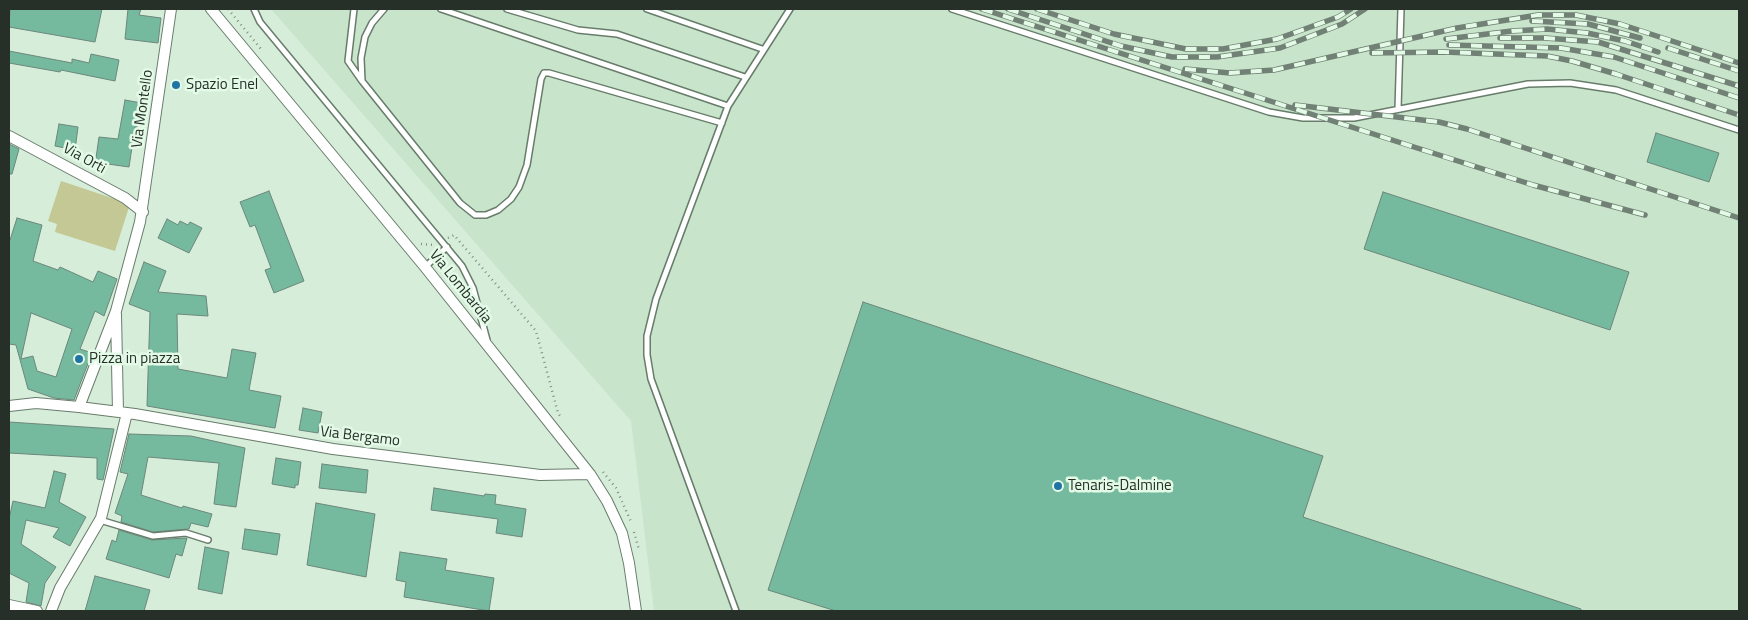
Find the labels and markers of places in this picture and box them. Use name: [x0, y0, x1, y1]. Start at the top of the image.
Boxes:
place label: Spazio Enel: [186, 76, 258, 94]
marker: Spazio Enel: [170, 79, 182, 91]
place label: Pizza in piazza: [89, 350, 180, 368]
marker: Pizza in piazza: [73, 353, 85, 365]
place label: Tenaris-Dalmine: [1068, 477, 1172, 495]
marker: Tenaris-Dalmine: [1052, 480, 1064, 492]

